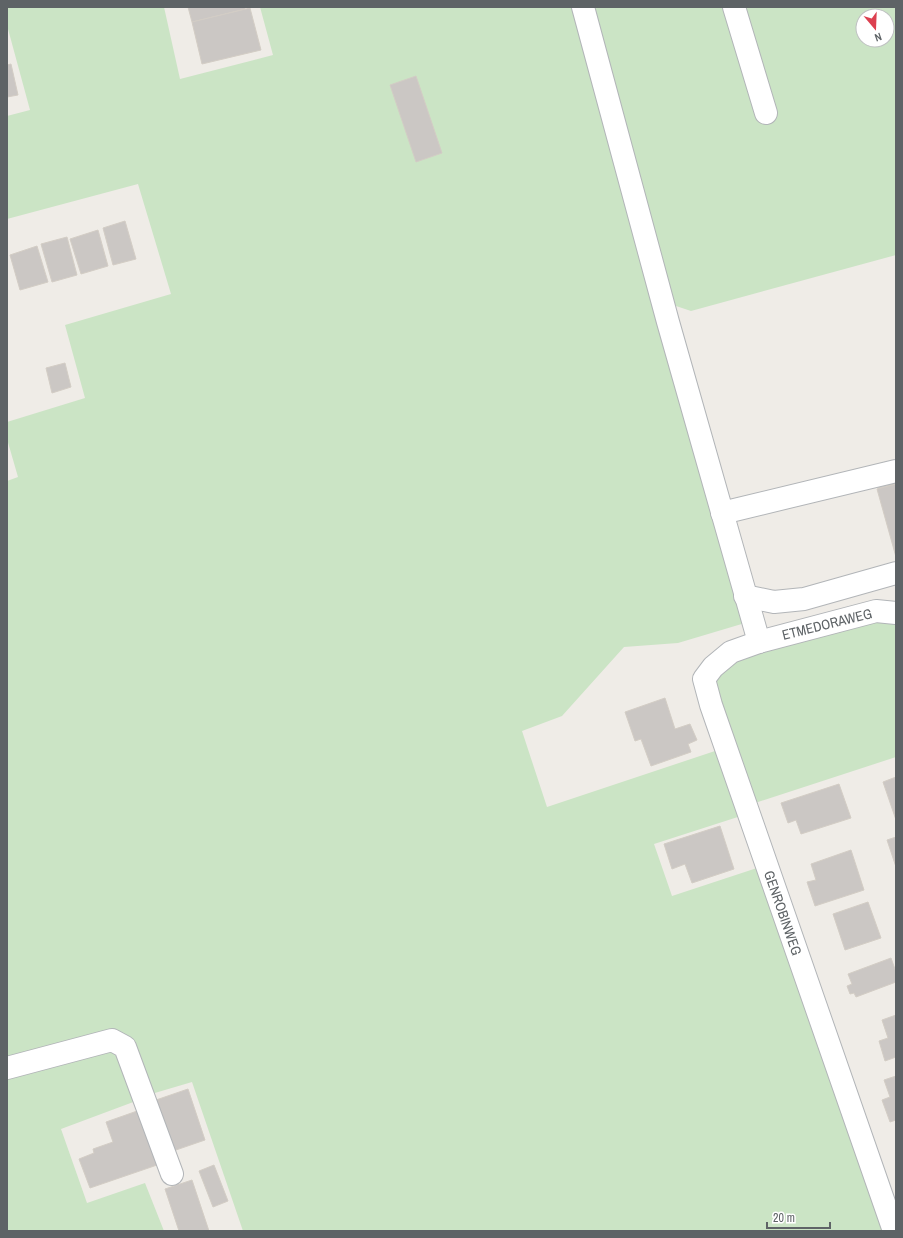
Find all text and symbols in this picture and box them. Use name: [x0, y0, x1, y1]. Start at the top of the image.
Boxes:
north arrow: [855, 8, 895, 48]
text: N: [873, 30, 884, 45]
street label: ETMEDORAWEG: [780, 604, 874, 644]
street label: GENROBINWEG: [760, 868, 806, 958]
scale bar: [767, 1204, 830, 1230]
text: 20 m: [773, 1210, 795, 1226]

